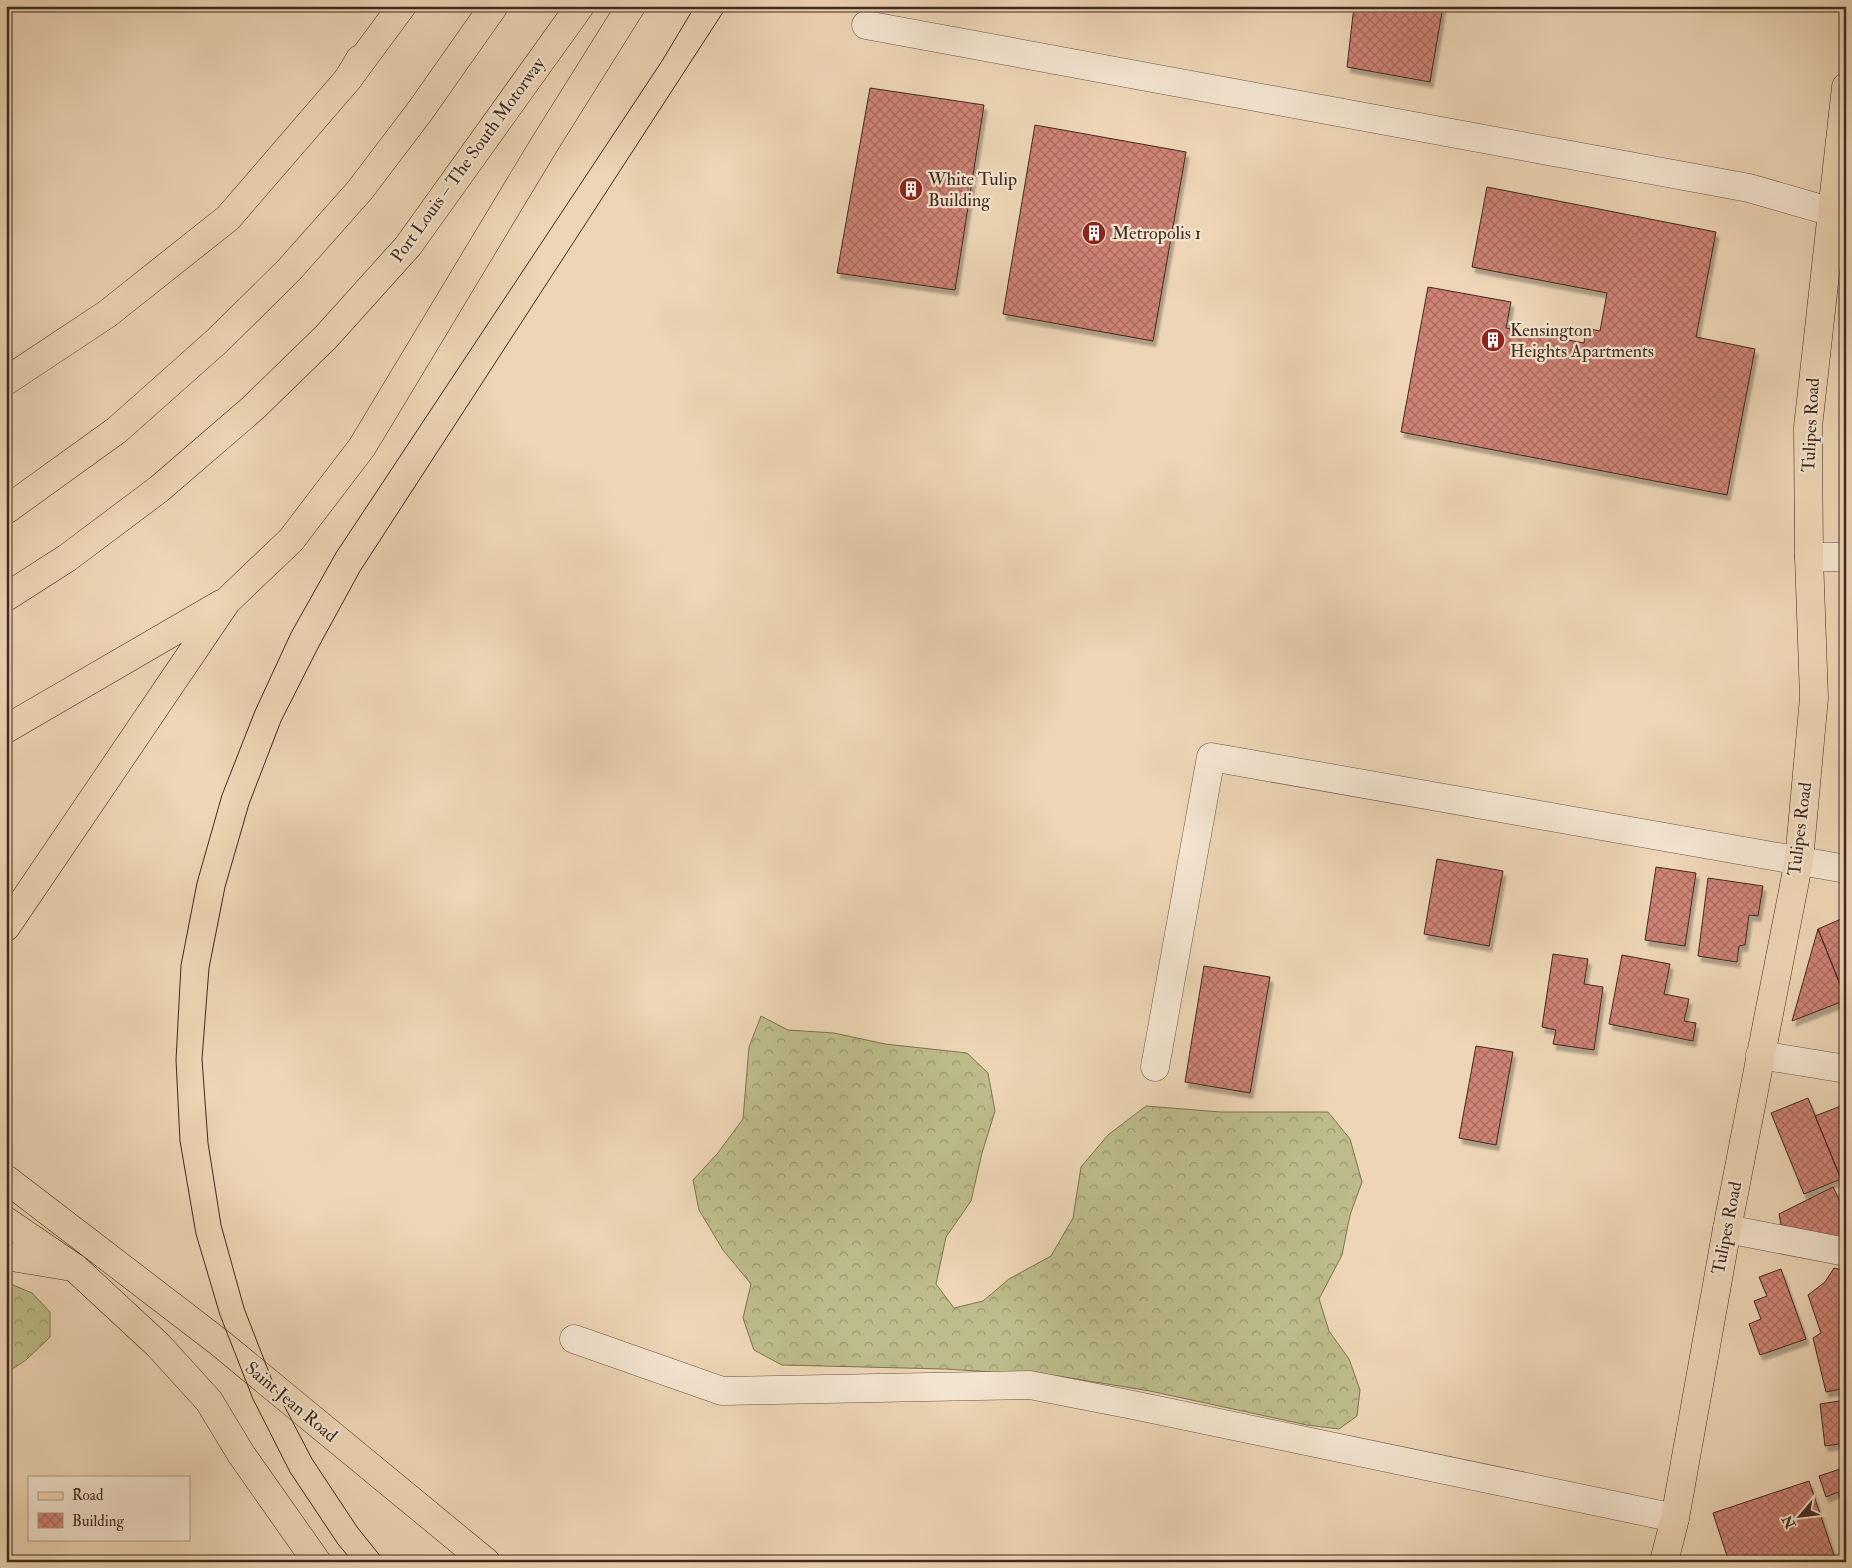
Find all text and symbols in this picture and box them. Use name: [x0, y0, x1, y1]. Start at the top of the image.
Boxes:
street label: Port Louis – The South Motorway: [386, 52, 551, 267]
place label: White Tulip Building: [927, 168, 1017, 212]
building icon: White Tulip Building: [898, 176, 924, 202]
building icon: Metropolis 1: [1081, 220, 1107, 246]
place label: Metropolis 1: [1112, 222, 1201, 245]
place label: Kensington Heights Apartments: [1510, 319, 1654, 363]
building icon: Kensington Heights Apartments: [1480, 327, 1506, 353]
street label: Tulipes Road: [1797, 377, 1825, 473]
street label: Tulipes Road: [1783, 781, 1817, 877]
street label: Tulipes Road: [1707, 1179, 1747, 1277]
street label: Saint Jean Road: [240, 1357, 342, 1447]
legend: [28, 1476, 190, 1540]
text: Road: [72, 1486, 104, 1505]
north arrow: [1774, 1490, 1824, 1540]
text: Building: [72, 1512, 124, 1531]
text: N: [1778, 1512, 1800, 1532]

